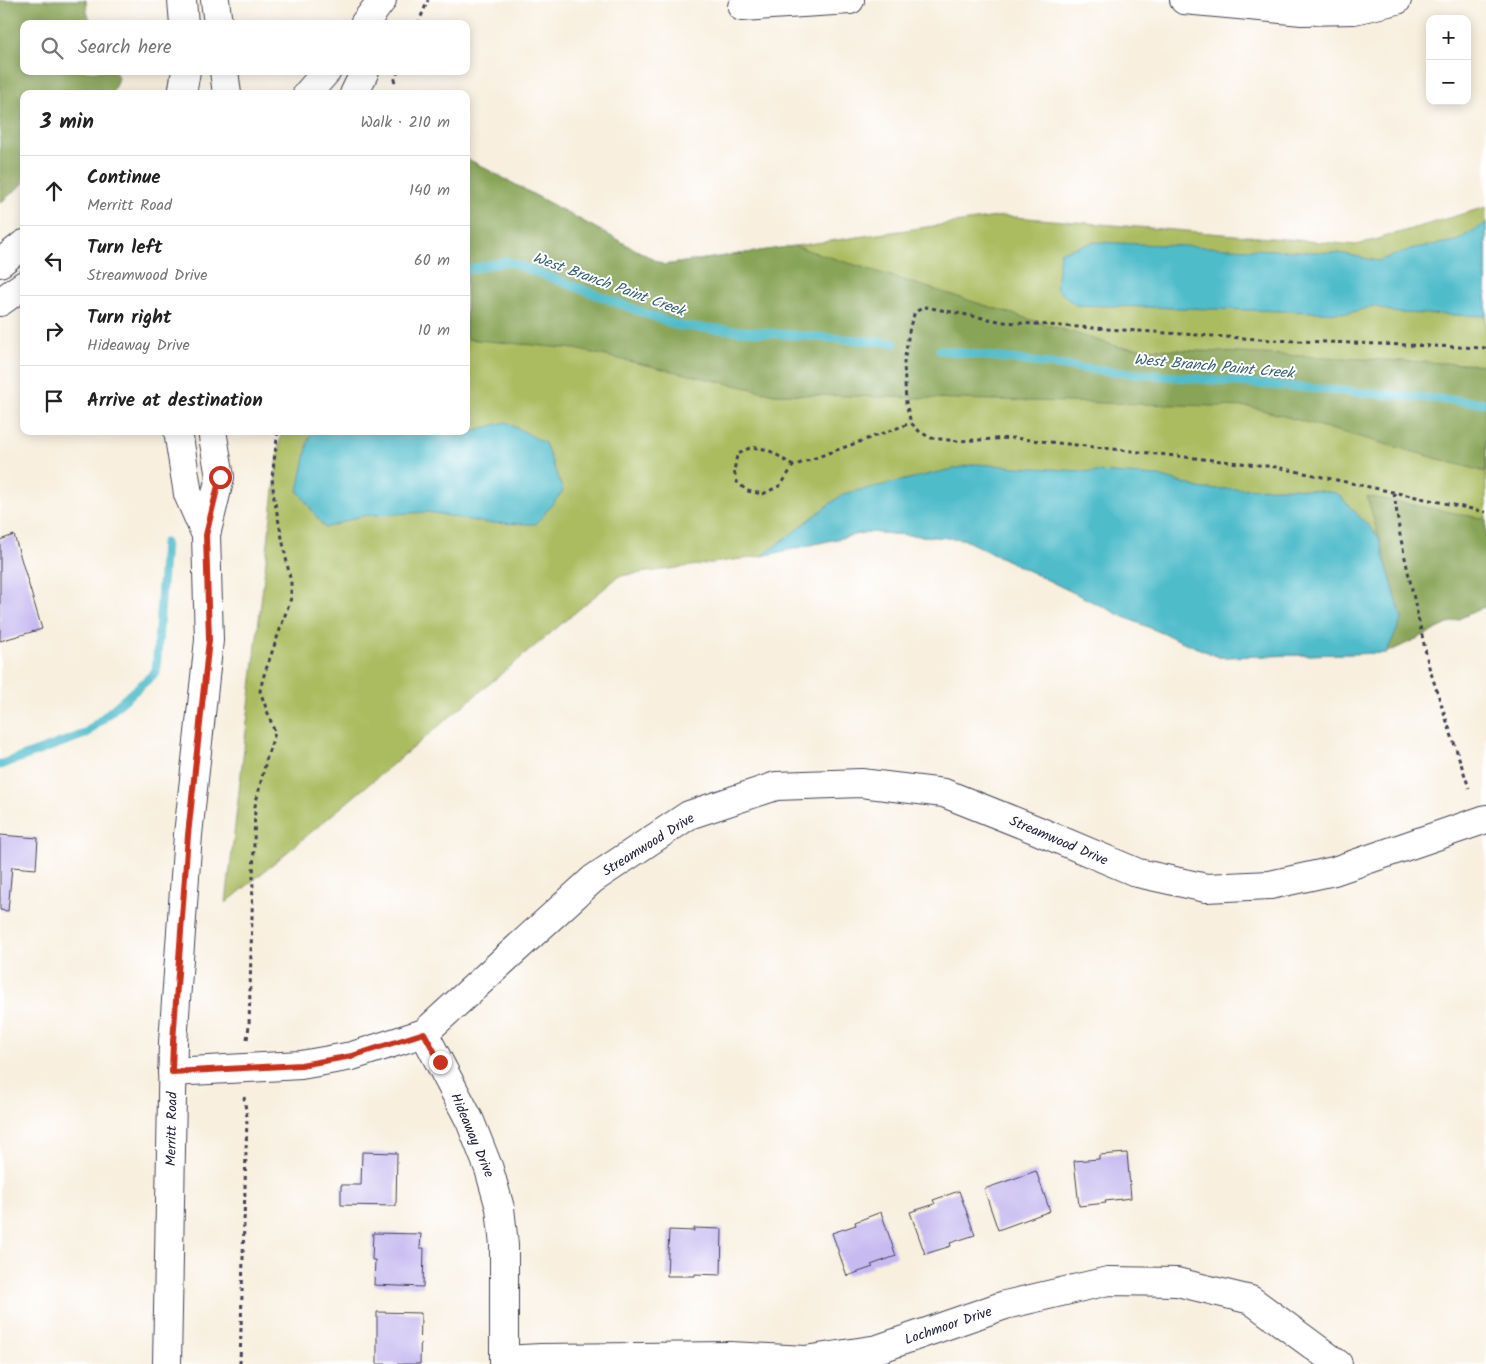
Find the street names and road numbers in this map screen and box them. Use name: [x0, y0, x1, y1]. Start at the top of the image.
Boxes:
street label: Streamwood Drive: [598, 807, 700, 882]
street label: Streamwood Drive: [1006, 810, 1112, 872]
street label: Hideaway Drive: [444, 1090, 500, 1182]
street label: Merritt Road: [160, 1091, 184, 1166]
street label: Lochmoor Drive: [902, 1301, 996, 1351]

